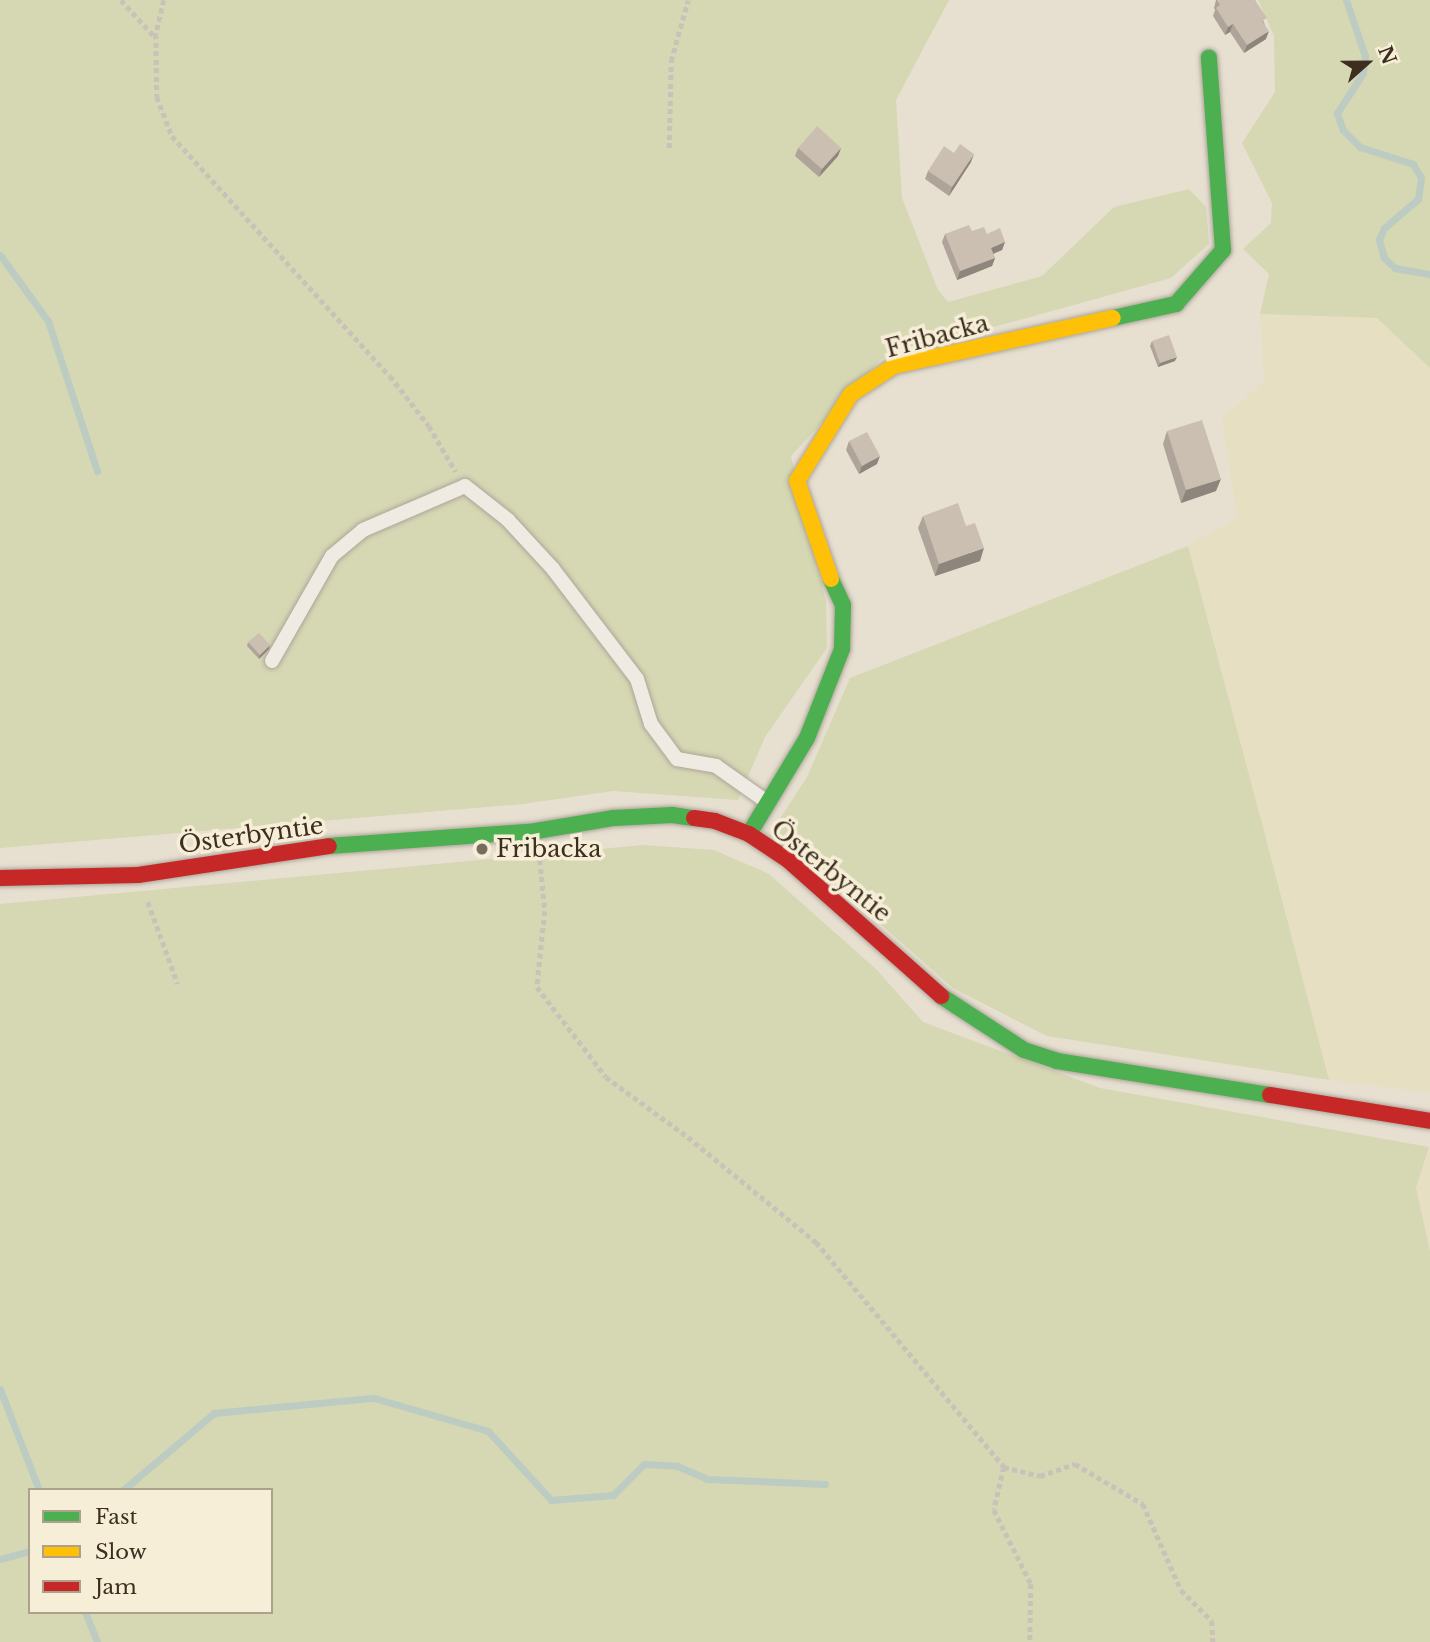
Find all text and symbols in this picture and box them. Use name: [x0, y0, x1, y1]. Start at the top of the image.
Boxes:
north arrow: [1332, 28, 1402, 98]
text: N: [1373, 43, 1401, 68]
street label: Fribacka: [882, 308, 992, 364]
street label: Österbyntie: [177, 811, 325, 859]
street label: Österbyntie: [765, 814, 897, 928]
place label: Fribacka: [496, 835, 601, 863]
marker: Fribacka: [474, 841, 490, 857]
legend: [28, 1488, 273, 1614]
text: Fast: [95, 1504, 137, 1530]
text: Slow: [95, 1539, 147, 1565]
text: Jam: [95, 1574, 137, 1600]

